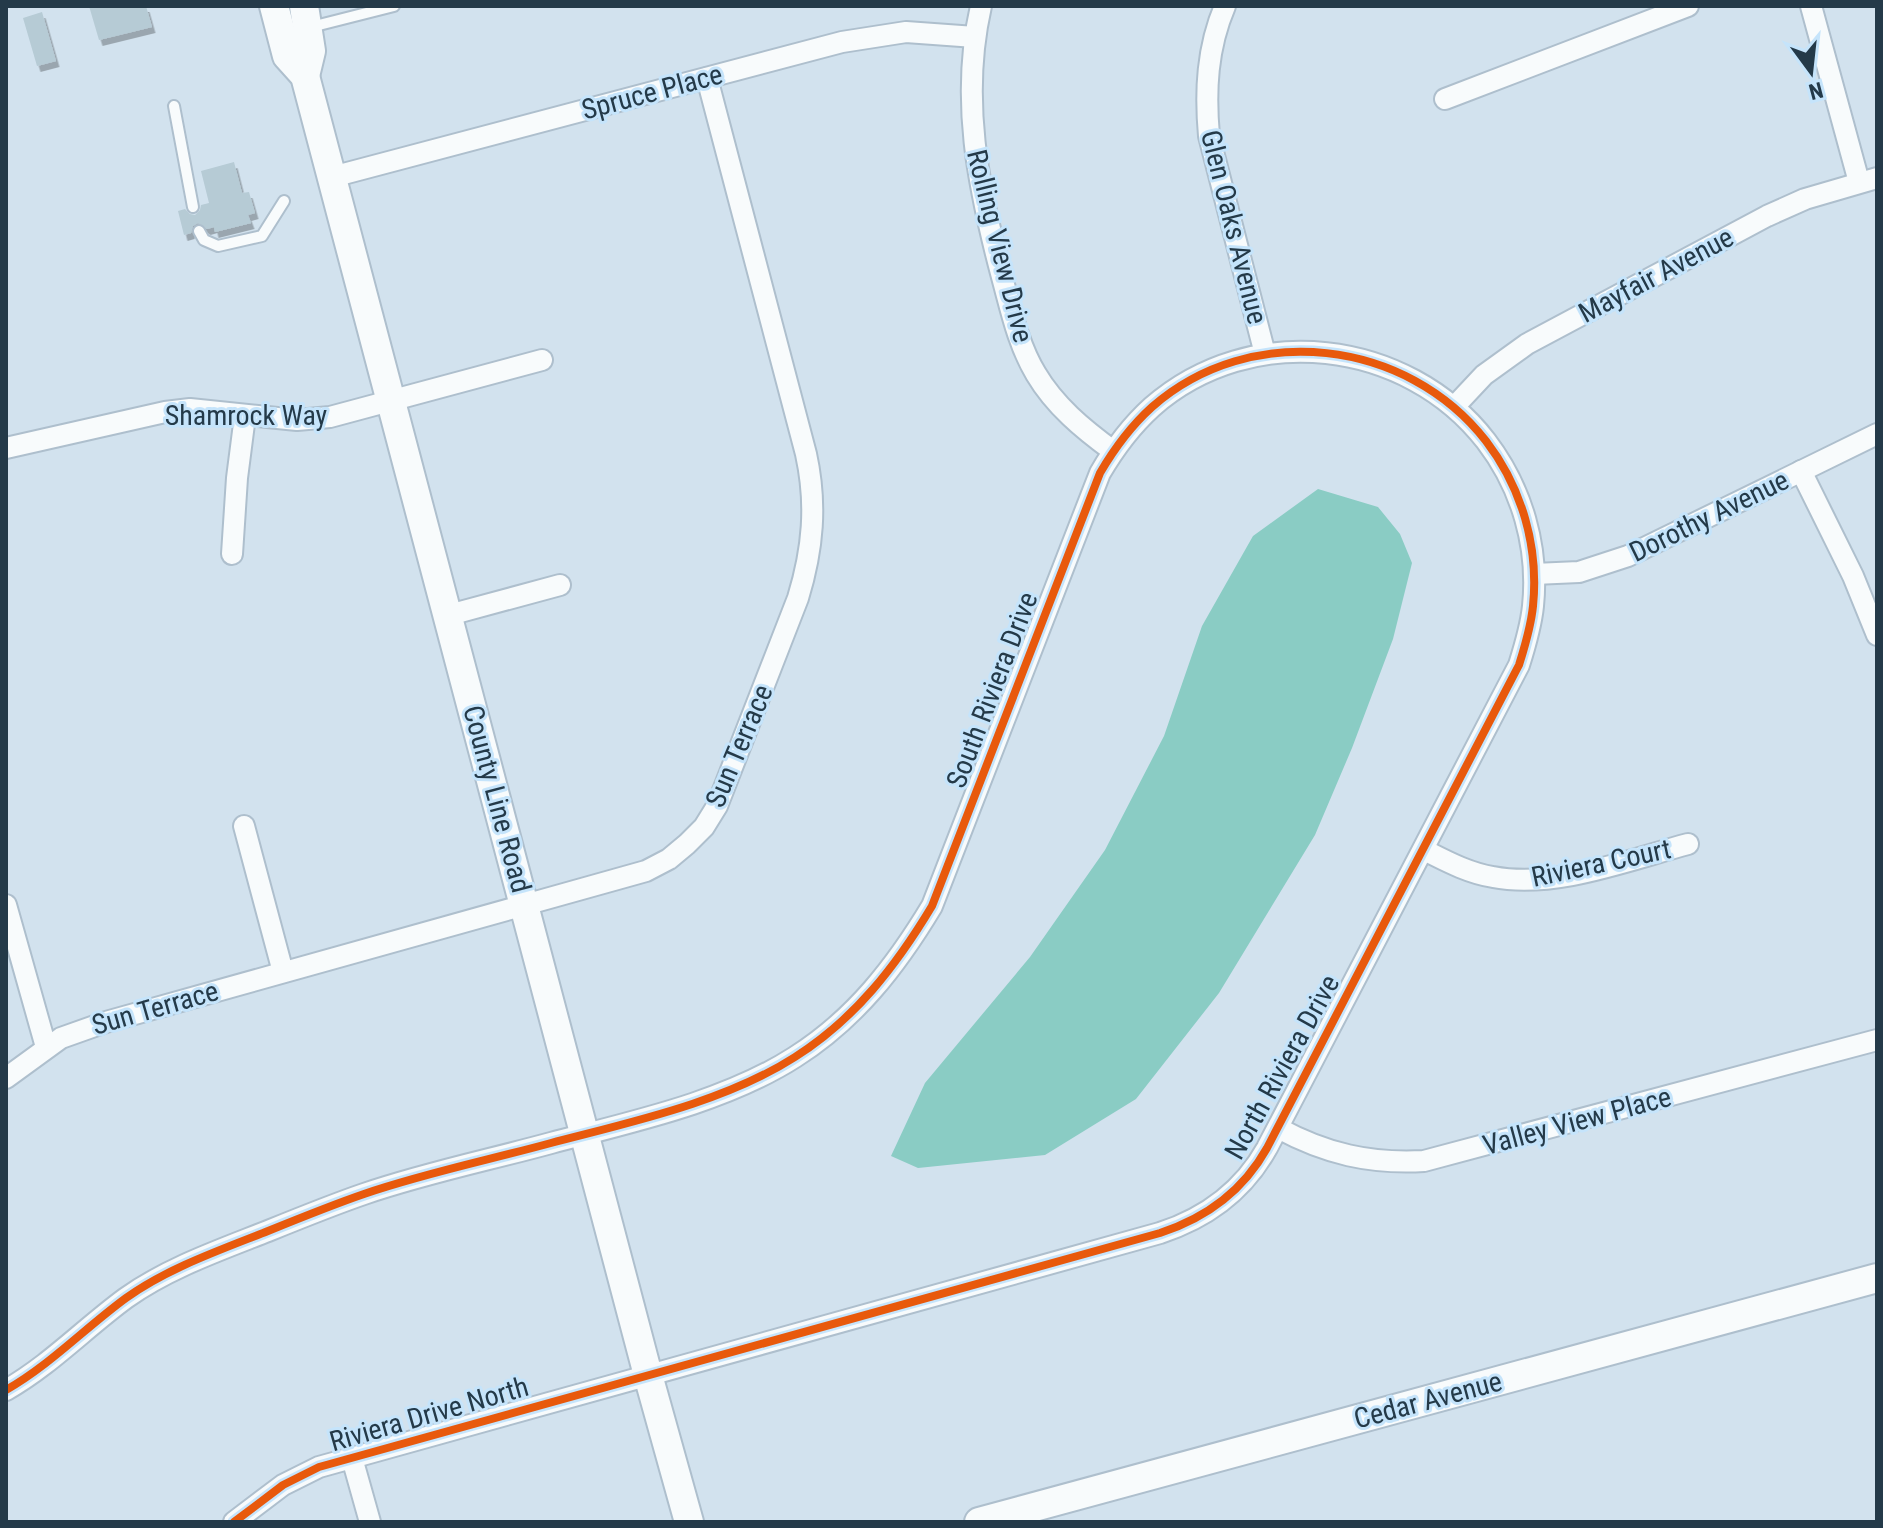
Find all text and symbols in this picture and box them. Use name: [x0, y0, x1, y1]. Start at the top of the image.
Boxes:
north arrow: [1771, 32, 1851, 112]
street label: Spruce Place: [578, 57, 726, 127]
text: N: [1806, 77, 1826, 105]
street label: Glen Oaks Avenue: [1194, 127, 1274, 327]
street label: Rolling View Drive: [960, 146, 1040, 346]
street label: Mayfair Avenue: [1573, 220, 1739, 330]
street label: Shamrock Way: [165, 399, 328, 432]
street label: Dorothy Avenue: [1624, 463, 1794, 569]
street label: South Riviera Drive: [940, 588, 1044, 792]
street label: Sun Terrace: [698, 680, 780, 812]
street label: County Line Road: [456, 702, 538, 896]
street label: Riviera Court: [1528, 832, 1674, 894]
street label: North Riviera Drive: [1218, 969, 1346, 1165]
street label: Sun Terrace: [88, 974, 222, 1042]
street label: Valley View Place: [1479, 1080, 1675, 1162]
street label: Cedar Avenue: [1350, 1364, 1506, 1436]
street label: Riviera Drive North: [326, 1370, 532, 1458]

